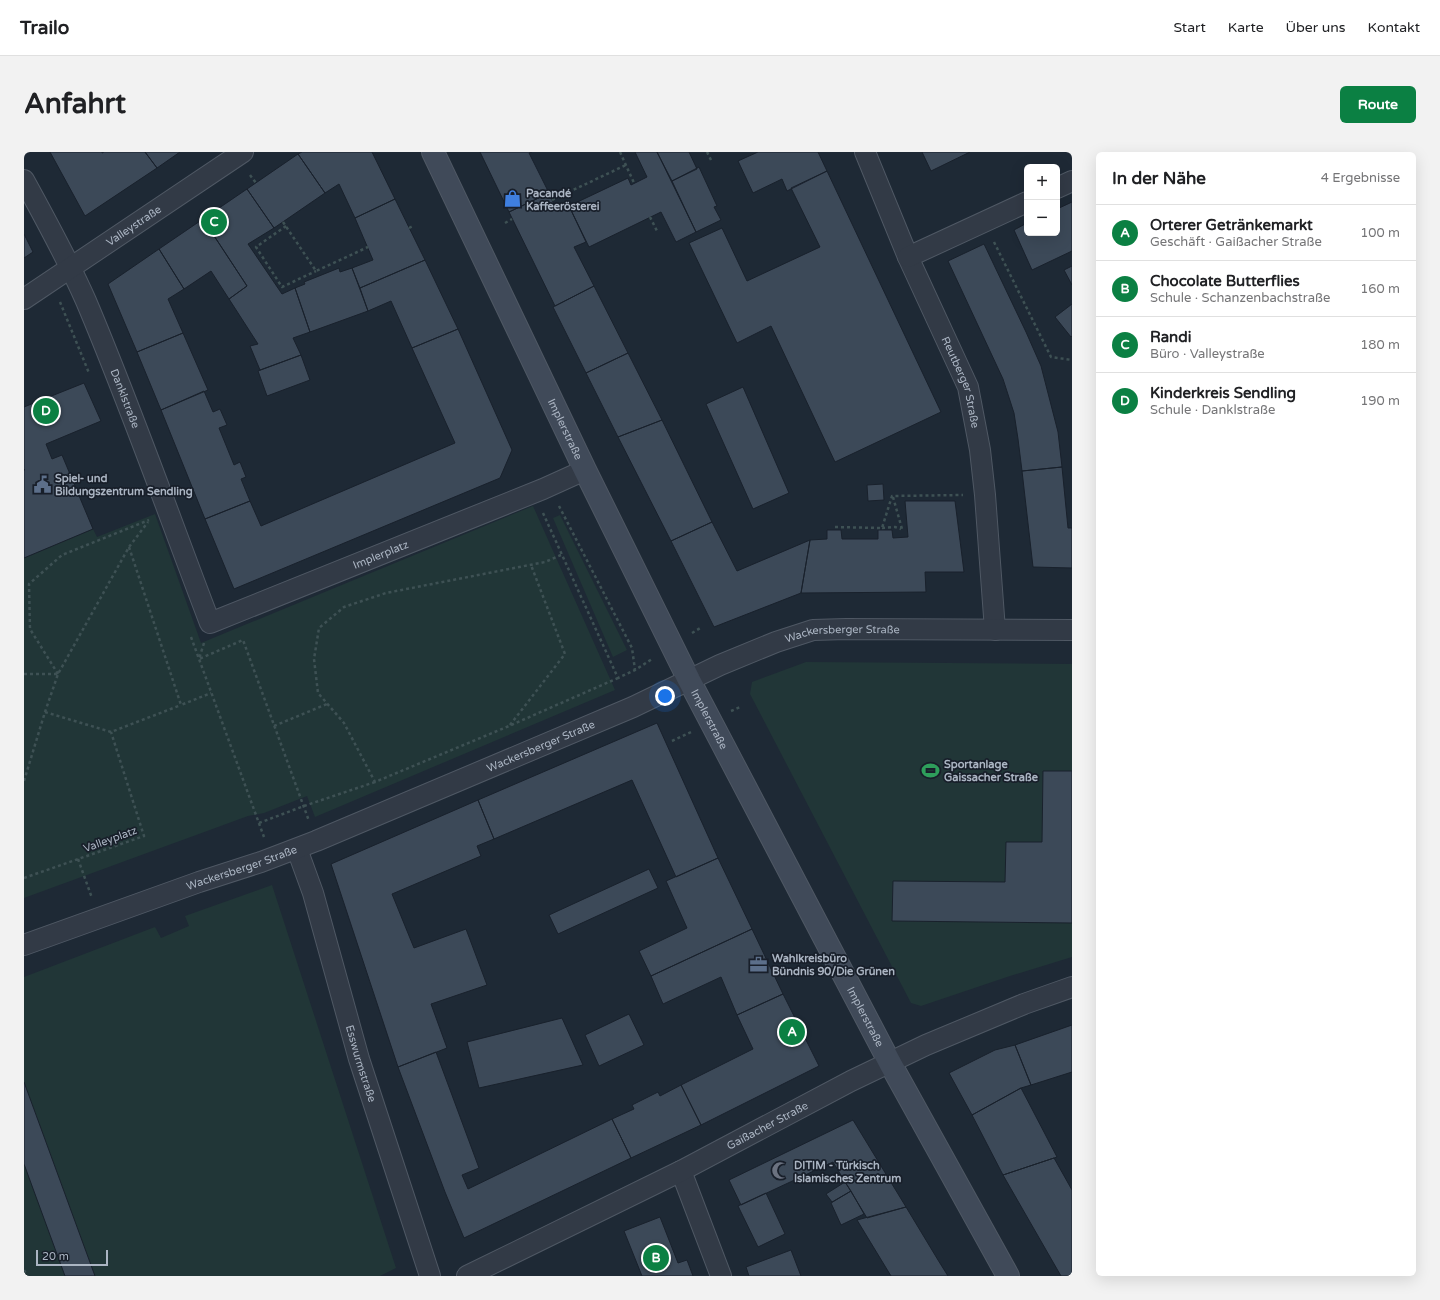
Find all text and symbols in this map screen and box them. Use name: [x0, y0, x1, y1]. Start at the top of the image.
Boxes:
text: Trailo: [20, 17, 69, 39]
text: Start: [1174, 19, 1206, 36]
text: Karte: [1228, 19, 1264, 36]
text: Über uns: [1286, 19, 1346, 36]
text: Kontakt: [1368, 19, 1420, 36]
button: Route: [1340, 86, 1416, 123]
text: Anfahrt: [24, 87, 126, 121]
map controls: [1024, 164, 1060, 236]
button: +: [1024, 164, 1060, 200]
text: In der Nähe: [1112, 168, 1206, 189]
text: 4 Ergebnisse: [1321, 170, 1400, 186]
place label: Pacandé Kaffeerösterei: [526, 187, 600, 213]
shop icon: Pacandé Kaffeerösterei: [503, 189, 523, 209]
button: −: [1024, 200, 1060, 236]
street label: Valleystraße: [104, 203, 164, 249]
pin: C: [201, 207, 227, 237]
text: Orterer Getränkemarkt: [1150, 216, 1313, 234]
text: A: [1120, 225, 1130, 241]
text: 100 m: [1360, 225, 1400, 241]
text: Geschäft · Gaißacher Straße: [1150, 234, 1322, 250]
text: Chocolate Butterflies: [1150, 272, 1300, 290]
text: B: [1120, 281, 1130, 297]
text: 160 m: [1360, 281, 1400, 297]
text: Schule · Schanzenbachstraße: [1150, 290, 1330, 306]
text: Randi: [1150, 328, 1191, 346]
street label: Reutberger Straße: [939, 335, 982, 429]
text: C: [1120, 337, 1130, 353]
text: 180 m: [1360, 337, 1400, 353]
text: Büro · Valleystraße: [1150, 346, 1265, 362]
street label: Danklstraße: [107, 367, 142, 430]
text: Kinderkreis Sendling: [1150, 384, 1296, 402]
text: D: [1120, 393, 1130, 409]
text: 190 m: [1360, 393, 1400, 409]
pin: D: [33, 396, 59, 426]
street label: Implerstraße: [545, 397, 585, 462]
text: Schule · Danklstraße: [1150, 402, 1275, 418]
place label: Spiel- und Bildungszentrum Sendling: [55, 472, 193, 499]
public building icon: Spiel- und Bildungszentrum Sendling: [32, 474, 52, 494]
street label: Implerplatz: [351, 538, 411, 572]
street label: Wackersberger Straße: [783, 623, 900, 646]
your location: [655, 686, 675, 706]
street label: Implerstraße: [688, 687, 730, 752]
street label: Wackersberger Straße: [485, 718, 597, 775]
place label: Sportanlage Gaissacher Straße: [944, 758, 1039, 784]
sports icon: Sportanlage Gaissacher Straße: [921, 760, 941, 780]
street label: Valleyplatz: [82, 824, 139, 855]
street label: Wackersberger Straße: [185, 843, 299, 893]
place label: Wahlkreisbüro Bündnis 90/Die Grünen: [772, 952, 895, 978]
office icon: Wahlkreisbüro Bündnis 90/Die Grünen: [749, 954, 769, 974]
street label: Implerstraße: [844, 985, 886, 1049]
pin: A: [779, 1017, 805, 1047]
street label: Esswurmstraße: [343, 1024, 379, 1104]
street label: Gaißacher Straße: [725, 1099, 810, 1153]
place label: DITIM - Türkisch Islamisches Zentrum: [794, 1159, 901, 1185]
mosque icon: DITIM - Türkisch Islamisches Zentrum: [771, 1161, 791, 1181]
pin: B: [643, 1243, 669, 1273]
scale bar: [36, 1248, 108, 1267]
text: 20 m: [42, 1250, 69, 1263]

